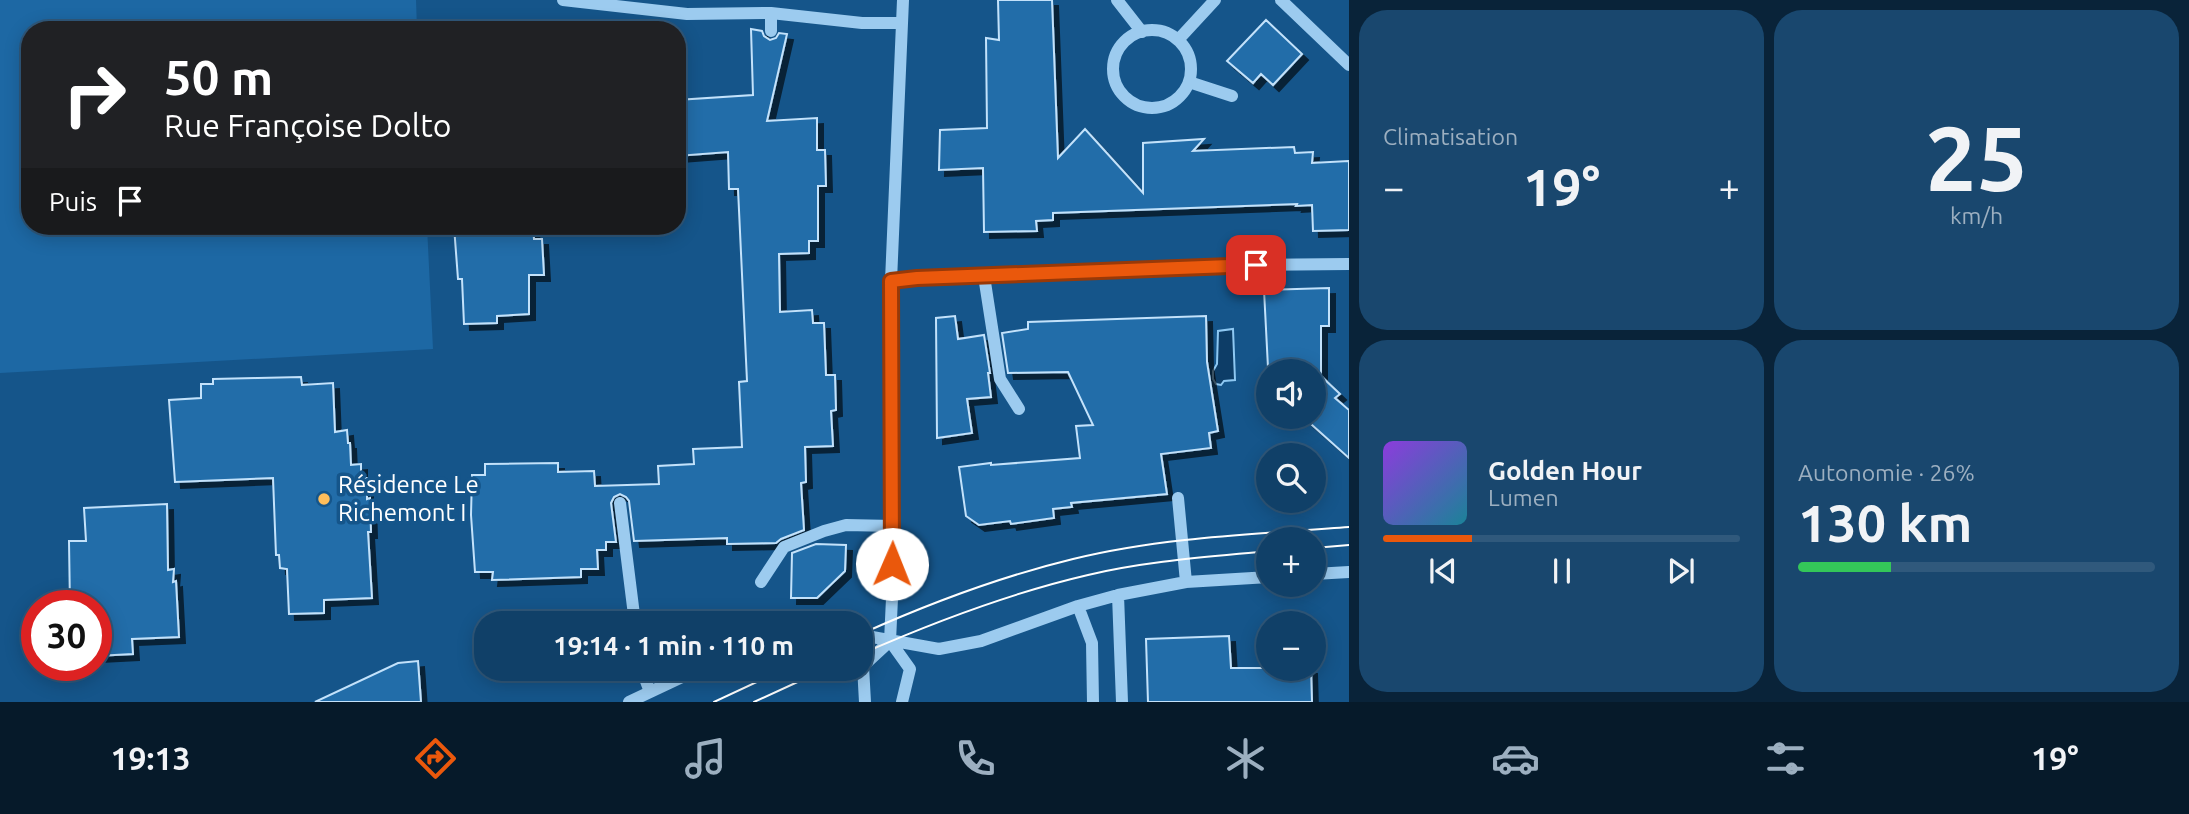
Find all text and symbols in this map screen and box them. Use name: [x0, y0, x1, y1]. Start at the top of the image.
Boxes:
icon: right: [49, 49, 140, 140]
text: 50 m: [164, 49, 273, 104]
text: 25: [1925, 106, 2028, 208]
text: Rue Françoise Dolto: [164, 107, 451, 143]
text: Climatisation: [1383, 124, 1518, 149]
text: 19°: [1523, 158, 1600, 216]
text: −: [1383, 166, 1404, 208]
text: +: [1719, 166, 1740, 208]
icon: arrive: [111, 182, 149, 220]
text: Puis: [49, 187, 97, 216]
text: km/h: [1950, 203, 2003, 228]
pin: [1226, 235, 1286, 295]
icon: arrive: [1237, 246, 1275, 284]
map controls: [1256, 359, 1326, 681]
button: sound: [1256, 359, 1326, 429]
button: search: [1256, 443, 1326, 513]
text: Golden Hour: [1488, 456, 1642, 485]
text: Autonomie · 26%: [1798, 460, 1975, 485]
place label: Résidence Le Richemont I: [338, 471, 479, 526]
text: Lumen: [1488, 485, 1559, 510]
marker: Résidence Le Richemont I: [316, 491, 332, 507]
text: 130 km: [1798, 494, 1972, 552]
position arrow: [855, 527, 929, 601]
button: +: [1256, 527, 1326, 597]
icon: previous: [1424, 552, 1462, 590]
icon: pause: [1543, 552, 1581, 590]
icon: next: [1662, 552, 1700, 590]
speed limit sign: 30: [21, 590, 112, 681]
button: −: [1256, 611, 1326, 681]
text: 19:14 · 1 min · 110 m: [553, 631, 794, 660]
icon: directions: [411, 734, 460, 783]
icon: music: [681, 734, 730, 783]
icon: phone: [951, 734, 1000, 783]
icon: climate: [1221, 734, 1270, 783]
icon: car: [1491, 734, 1540, 783]
icon: filters: [1761, 734, 1810, 783]
text: 19:13: [110, 740, 191, 776]
text: 19°: [2031, 740, 2079, 776]

